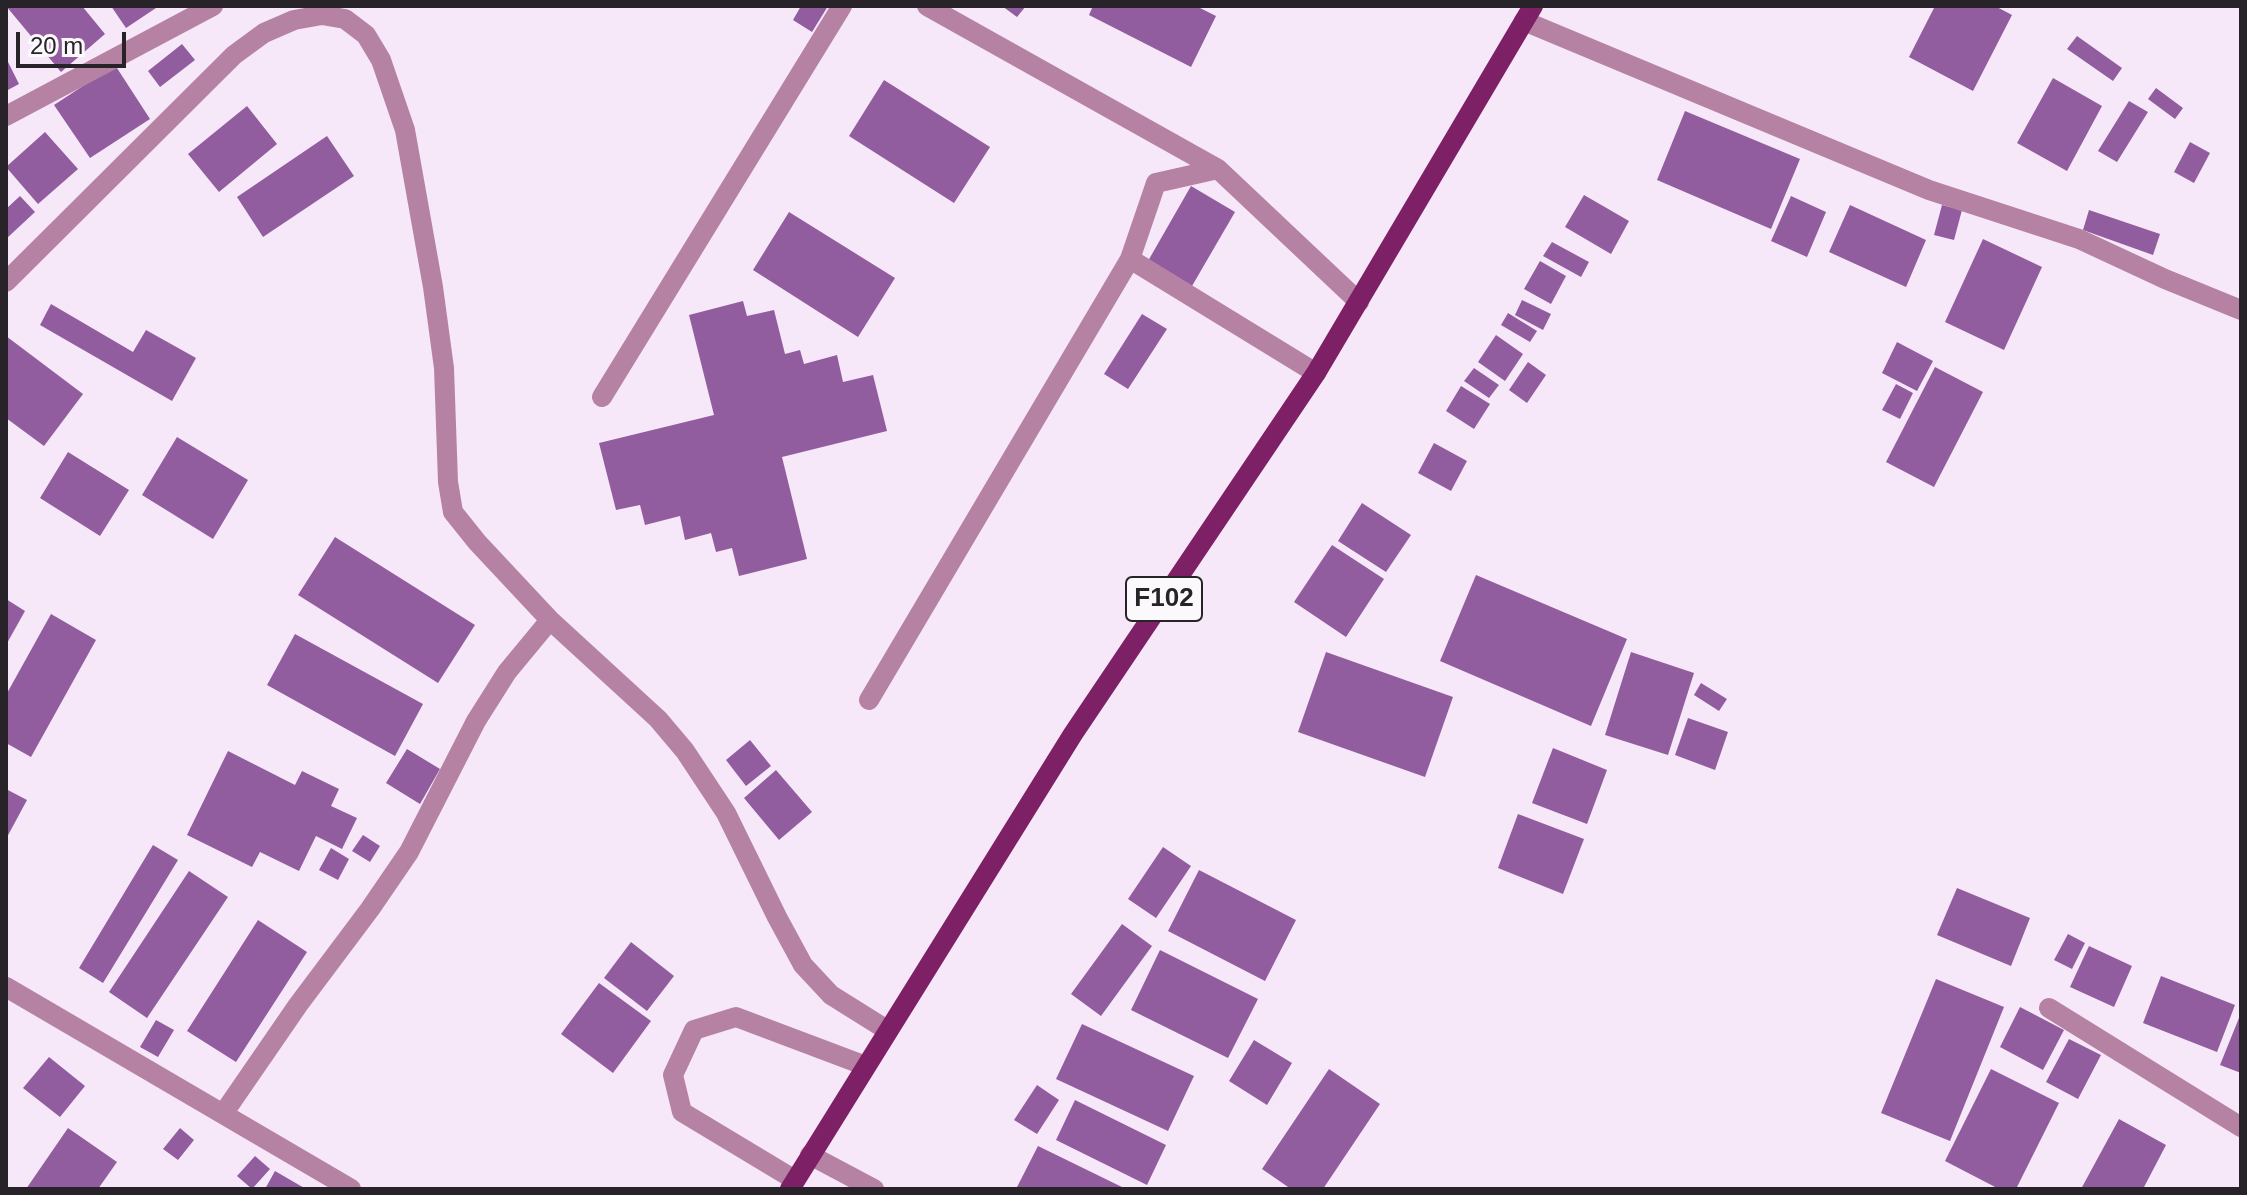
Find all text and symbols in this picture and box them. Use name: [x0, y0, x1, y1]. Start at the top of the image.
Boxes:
scale bar: [20, 16, 130, 66]
text: 20 m: [30, 32, 83, 59]
road number: F102: [1126, 577, 1202, 621]

